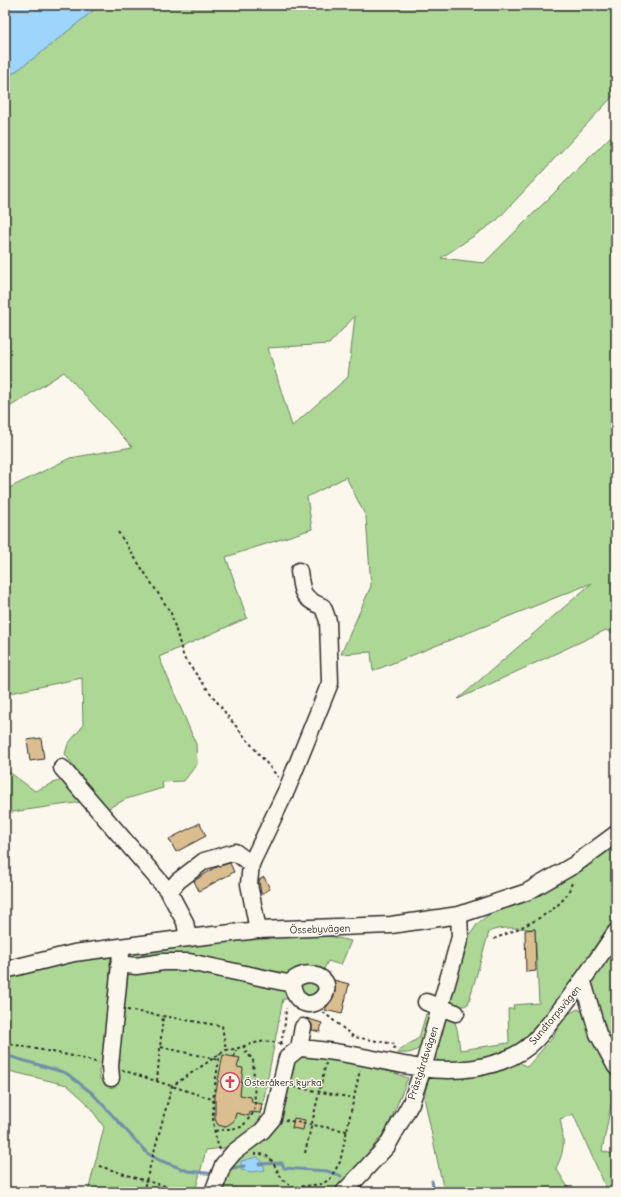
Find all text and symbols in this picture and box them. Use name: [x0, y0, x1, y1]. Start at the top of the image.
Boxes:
street label: Össebyvägen: [289, 921, 351, 937]
street label: Sundtorpsvägen: [526, 982, 584, 1047]
street label: Prästgårdsvägen: [405, 1024, 441, 1101]
church icon: Österåkers kyrka: [219, 1071, 241, 1093]
place label: Österåkers kyrka: [244, 1076, 322, 1089]

